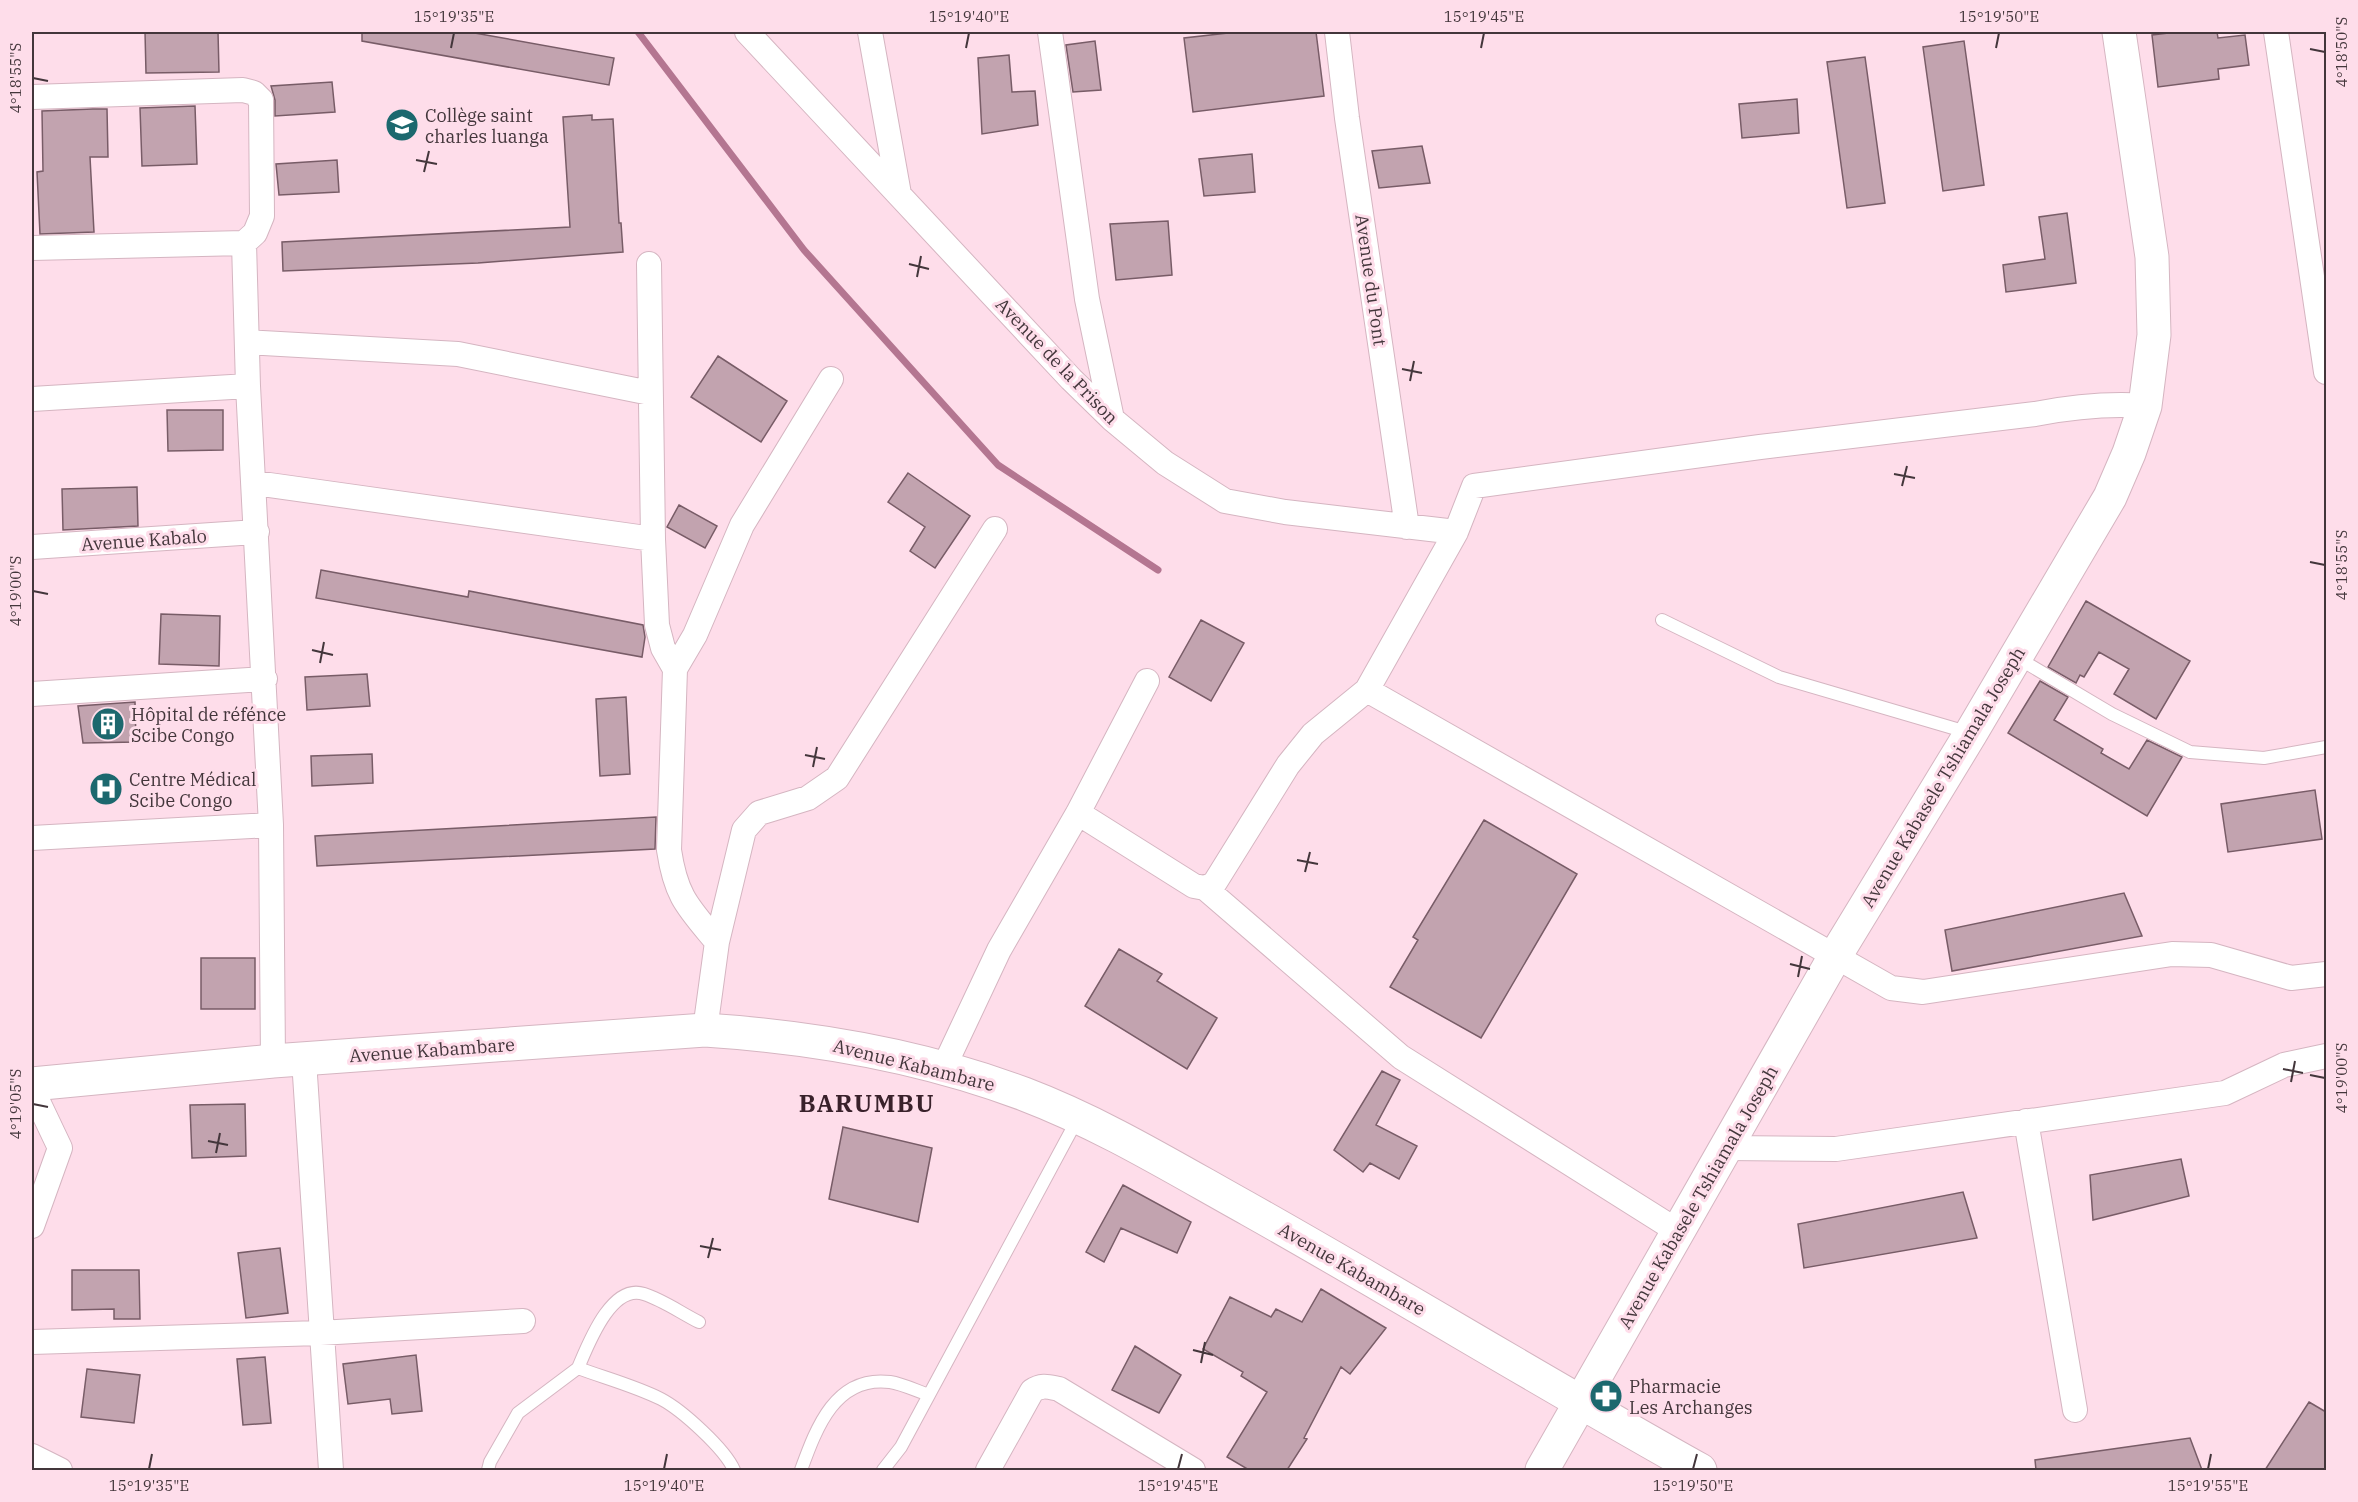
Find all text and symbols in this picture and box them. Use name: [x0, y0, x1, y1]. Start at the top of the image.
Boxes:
text: 15°19'35"E: [414, 7, 494, 26]
text: 15°19'40"E: [929, 7, 1009, 26]
text: 15°19'45"E: [1444, 7, 1524, 26]
text: 15°19'50"E: [1959, 7, 2039, 26]
text: 4°18'50"S: [2332, 17, 2351, 87]
text: 4°18'55"S: [6, 43, 25, 113]
place label: Collège saint charles luanga: [425, 104, 549, 148]
school or university icon: Collège saint charles luanga: [384, 107, 420, 143]
street label: Avenue du Pont: [1350, 213, 1392, 347]
street label: Avenue de la Prison: [991, 293, 1123, 429]
street label: Avenue Kabalo: [80, 524, 208, 556]
text: 4°18'55"S: [2332, 530, 2351, 600]
text: 4°19'00"S: [6, 556, 25, 626]
street label: Avenue Kabasele Tshiamala Joseph: [1856, 643, 2030, 911]
place label: Hôpital de réfénce Scibe Congo: [131, 703, 286, 747]
building icon: Hôpital de réfénce Scibe Congo: [90, 706, 126, 742]
place label: Centre Médical Scibe Congo: [129, 768, 256, 812]
hospital icon: Centre Médical Scibe Congo: [88, 771, 124, 807]
street label: Avenue Kabambare: [348, 1033, 516, 1067]
street label: Avenue Kabambare: [831, 1034, 997, 1096]
text: 4°19'00"S: [2332, 1043, 2351, 1113]
street label: Avenue Kabasele Tshiamala Joseph: [1613, 1061, 1783, 1333]
text: 4°19'05"S: [6, 1069, 25, 1139]
district label: BARUMBU: [799, 1087, 935, 1119]
street label: Avenue Kabambare: [1274, 1218, 1430, 1320]
place label: Pharmacie Les Archanges: [1629, 1375, 1753, 1419]
pharmacy icon: Pharmacie Les Archanges: [1588, 1378, 1624, 1414]
text: 15°19'35"E: [109, 1476, 189, 1495]
text: 15°19'40"E: [624, 1476, 704, 1495]
text: 15°19'45"E: [1138, 1476, 1218, 1495]
text: 15°19'50"E: [1653, 1476, 1733, 1495]
text: 15°19'55"E: [2168, 1476, 2248, 1495]

